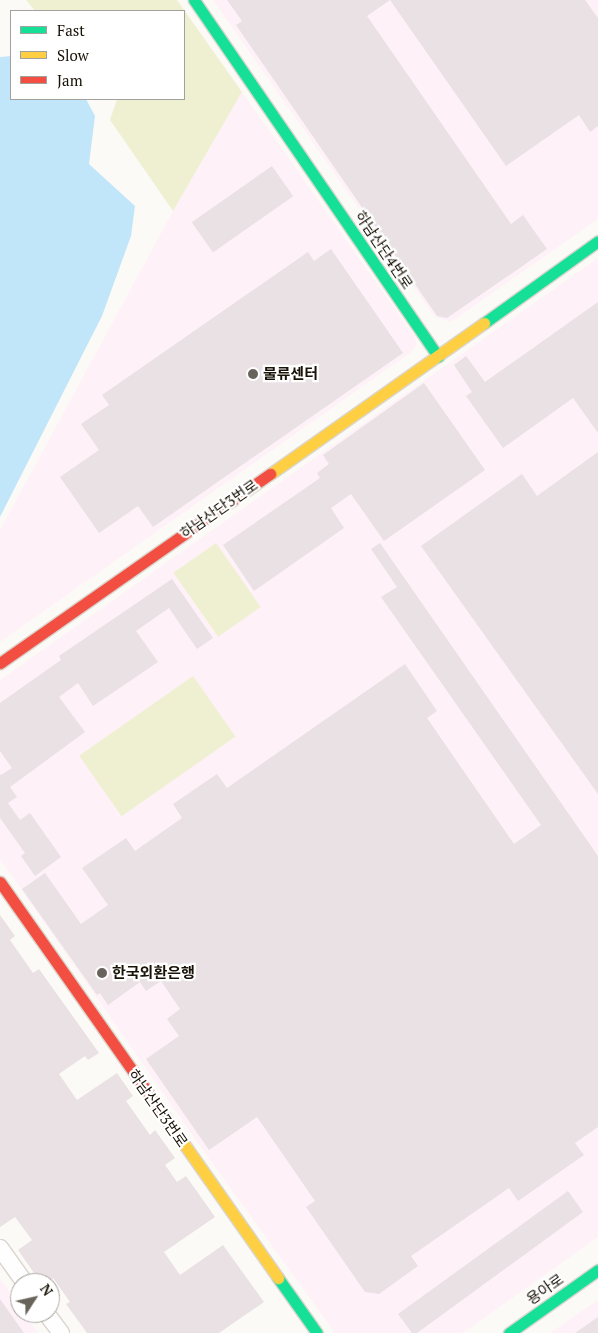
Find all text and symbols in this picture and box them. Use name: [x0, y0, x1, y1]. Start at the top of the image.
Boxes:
legend: [10, 10, 185, 100]
text: Fast: [57, 20, 85, 40]
text: Slow: [57, 45, 89, 65]
text: Jam: [57, 70, 83, 90]
street label: 하남산단4번로: [351, 207, 417, 293]
place label: 물류센터: [263, 365, 318, 383]
marker: 물류센터: [247, 368, 259, 380]
street label: 하남산단3번로: [177, 476, 261, 542]
place label: 한국외환은행: [112, 964, 195, 982]
marker: 한국외환은행: [96, 967, 108, 979]
street label: 하남산단3번로: [125, 1066, 191, 1150]
street label: 용아로: [523, 1270, 567, 1308]
north arrow: [10, 1273, 60, 1323]
text: N: [36, 1280, 58, 1299]

